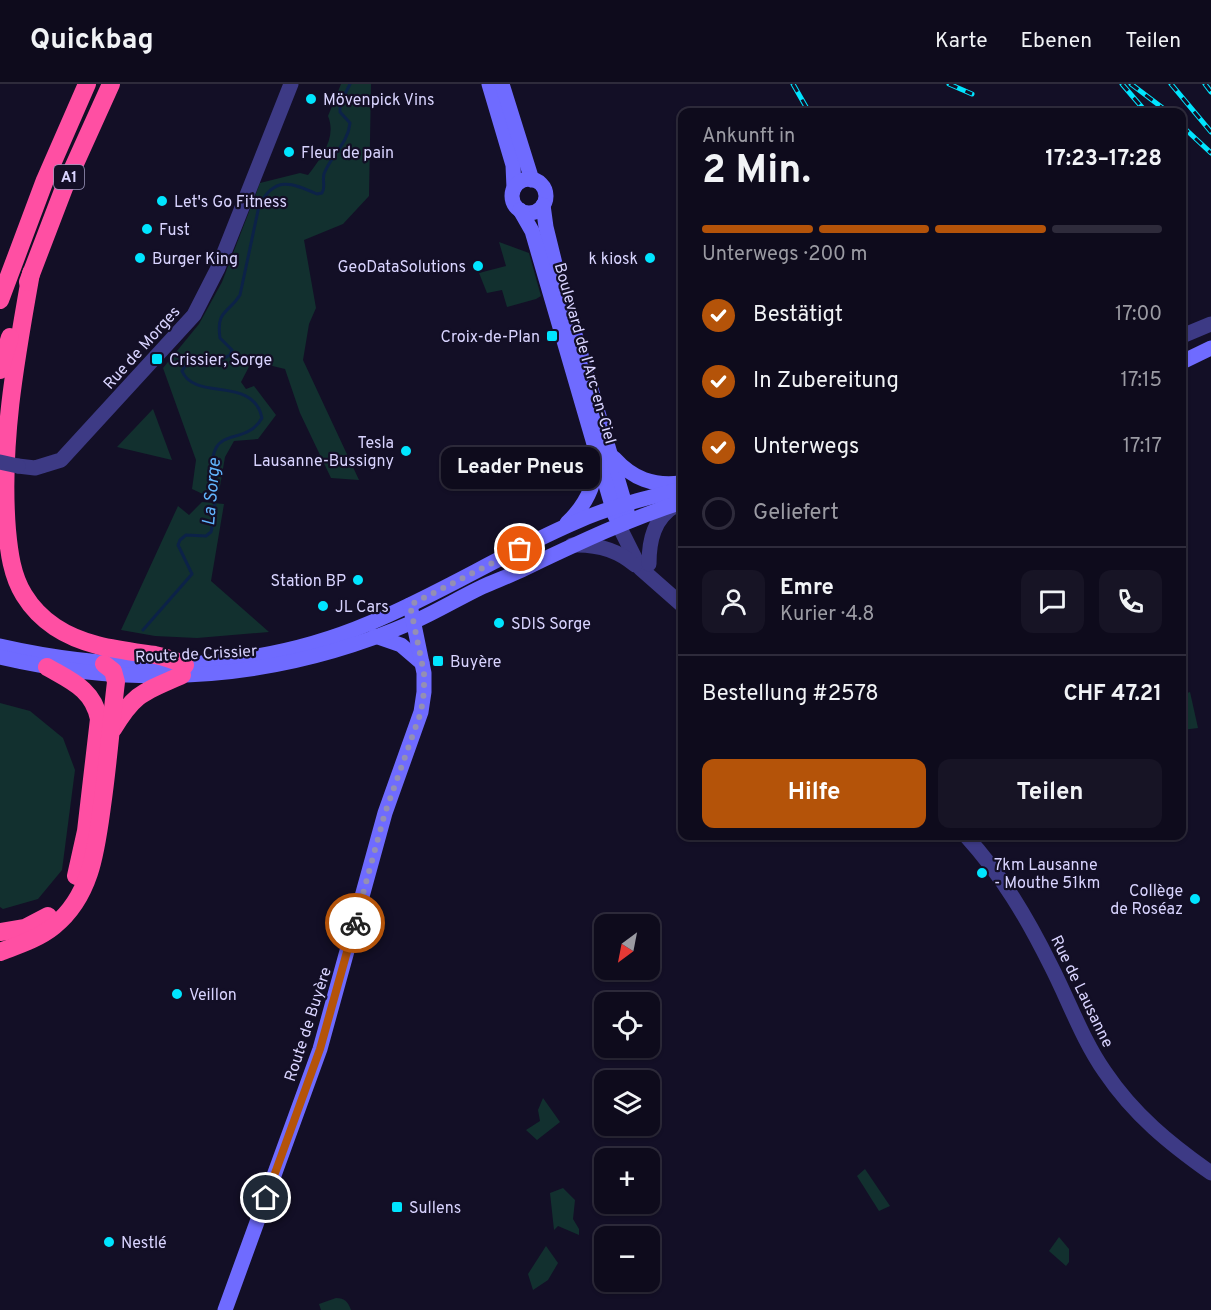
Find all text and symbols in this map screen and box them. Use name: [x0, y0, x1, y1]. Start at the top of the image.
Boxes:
text: Quickbag: [30, 23, 154, 59]
text: Karte: [935, 28, 987, 55]
text: Ebenen: [1020, 28, 1092, 55]
text: Teilen: [1125, 28, 1181, 55]
place label: Mövenpick Vins: [323, 91, 435, 111]
marker: Mövenpick Vins: [304, 92, 318, 106]
text: Ankunft in: [702, 124, 795, 150]
place label: Fleur de pain: [301, 144, 394, 164]
marker: Fleur de pain: [282, 145, 296, 159]
text: 17:23–17:28: [1045, 146, 1162, 173]
text: 2 Min.: [702, 148, 811, 197]
road number: A1: [54, 165, 84, 189]
place label: Let's Go Fitness: [174, 193, 287, 213]
marker: Let's Go Fitness: [155, 194, 169, 208]
place label: Fust: [159, 221, 190, 241]
marker: Fust: [140, 222, 154, 236]
text: Unterwegs · 200 m: [702, 242, 868, 268]
place label: Burger King: [152, 250, 238, 270]
place label: k kiosk: [588, 250, 638, 270]
marker: Burger King: [133, 251, 147, 265]
marker: k kiosk: [643, 251, 657, 265]
place label: GeoDataSolutions: [337, 258, 466, 278]
marker: GeoDataSolutions: [471, 259, 485, 273]
street label: Boulevard de l'Arc-en-Ciel: [549, 261, 620, 446]
icon: check: [702, 299, 735, 332]
street label: Rue de Morges: [100, 302, 185, 394]
text: Bestätigt: [753, 302, 843, 329]
text: 17:00: [1115, 302, 1162, 328]
place label: Croix-de-Plan: [441, 328, 540, 348]
marker: Croix-de-Plan: [545, 329, 559, 343]
place label: Crissier, Sorge: [169, 351, 272, 371]
marker: Crissier, Sorge: [150, 352, 164, 366]
icon: check: [702, 365, 735, 398]
text: In Zubereitung: [753, 368, 899, 395]
text: 17:15: [1121, 368, 1162, 394]
icon: check: [702, 431, 735, 464]
place label: Tesla Lausanne-Bussigny: [253, 434, 394, 472]
text: Unterwegs: [753, 434, 859, 461]
text: 17:17: [1123, 434, 1162, 460]
marker: Tesla Lausanne-Bussigny: [399, 444, 413, 458]
callout: Leader Pneus: [440, 447, 600, 489]
text: Leader Pneus: [457, 455, 584, 481]
water label: La Sorge: [198, 457, 227, 527]
text: Geliefert: [753, 500, 839, 527]
pin: [494, 523, 545, 574]
icon: bag: [503, 532, 536, 565]
button: person: [702, 570, 765, 633]
button: chat: [1021, 570, 1084, 633]
button: phone: [1099, 570, 1162, 633]
place label: Station BP: [271, 572, 346, 592]
marker: Station BP: [351, 573, 365, 587]
text: Emre: [780, 575, 834, 602]
place label: JL Cars: [335, 598, 389, 618]
marker: JL Cars: [316, 599, 330, 613]
text: Kurier · 4.8: [780, 602, 875, 628]
place label: SDIS Sorge: [511, 615, 591, 635]
marker: SDIS Sorge: [492, 616, 506, 630]
street label: Route de Crissier: [134, 642, 258, 668]
place label: Buyère: [450, 653, 501, 673]
marker: Buyère: [431, 654, 445, 668]
text: Bestellung #2578: [702, 681, 879, 708]
text: CHF 47.21: [1063, 681, 1162, 708]
button: Hilfe: [702, 759, 926, 828]
button: Teilen: [938, 759, 1162, 828]
place label: 7km Lausanne - Mouthe 51km: [994, 856, 1100, 894]
marker: 7km Lausanne - Mouthe 51km: [975, 866, 989, 880]
place label: Collège de Roséaz: [1110, 882, 1183, 920]
marker: Collège de Roséaz: [1188, 892, 1202, 906]
courier: [325, 893, 385, 953]
icon: bike: [339, 907, 372, 940]
north arrow: [594, 914, 660, 980]
map controls: [594, 914, 660, 1292]
street label: Rue de Lausanne: [1045, 932, 1117, 1051]
street label: Route de Buyère: [281, 965, 337, 1084]
place label: Veillon: [189, 986, 237, 1006]
marker: Veillon: [170, 987, 184, 1001]
button: locate: [594, 992, 660, 1058]
button: layers: [594, 1070, 660, 1136]
button: +: [594, 1148, 660, 1214]
pin: [240, 1172, 291, 1223]
icon: home: [249, 1181, 282, 1214]
place label: Sullens: [409, 1199, 461, 1219]
marker: Sullens: [390, 1200, 404, 1214]
button: −: [594, 1226, 660, 1292]
place label: Nestlé: [121, 1234, 167, 1254]
marker: Nestlé: [102, 1235, 116, 1249]

